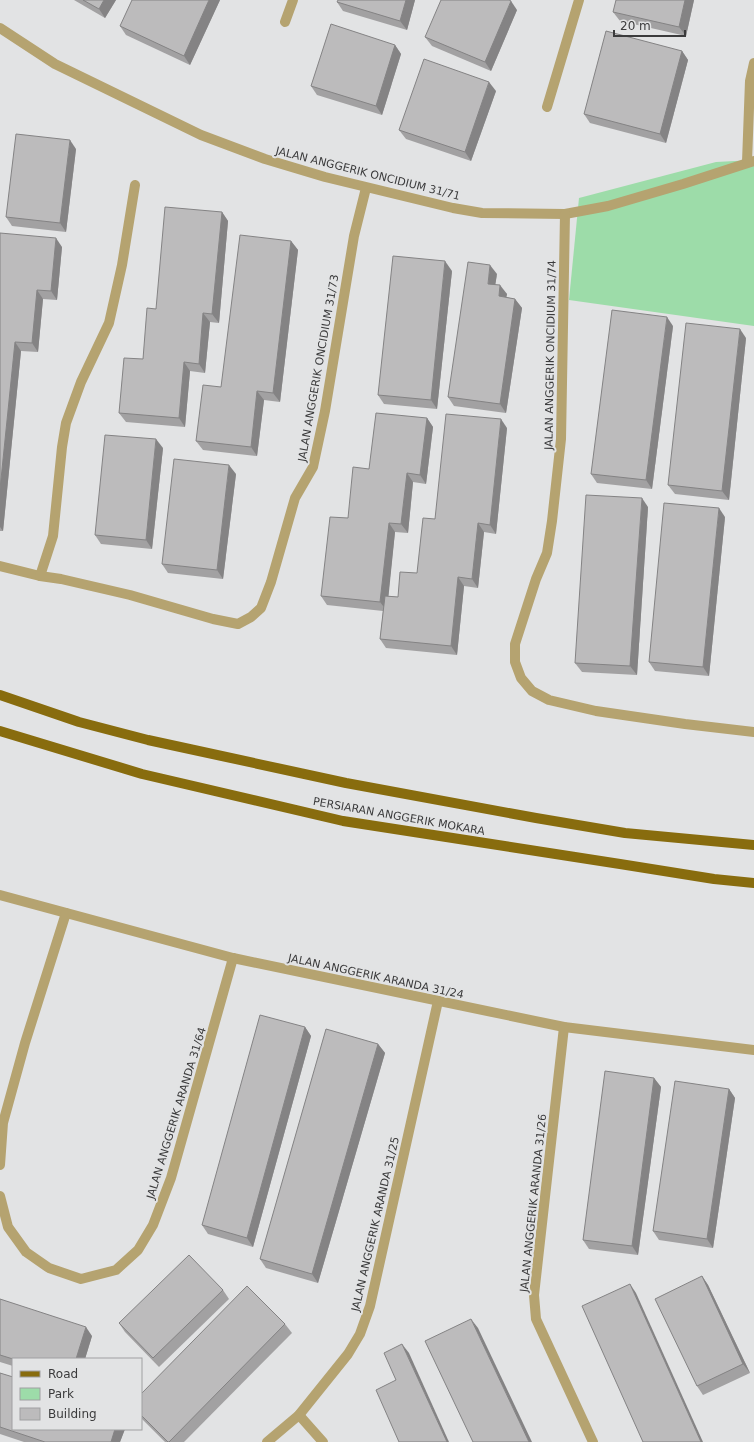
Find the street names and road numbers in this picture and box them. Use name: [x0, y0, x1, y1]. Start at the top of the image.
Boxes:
street label: JALAN ANGGERIK ONCIDIUM 31/71: [273, 144, 462, 203]
street label: JALAN ANGGERIK ONCIDIUM 31/74: [542, 260, 559, 451]
street label: JALAN ANGGERIK ONCIDIUM 31/73: [295, 273, 341, 464]
street label: PERSIARAN ANGGERIK MOKARA: [312, 795, 486, 838]
street label: JALAN ANGGERIK ARANDA 31/24: [286, 951, 465, 1001]
street label: JALAN ANGGERIK ARANDA 31/64: [144, 1026, 209, 1202]
street label: JALAN ANGGERIK ARANDA 31/26: [518, 1113, 549, 1294]
street label: JALAN ANGGERIK ARANDA 31/25: [349, 1135, 402, 1314]

